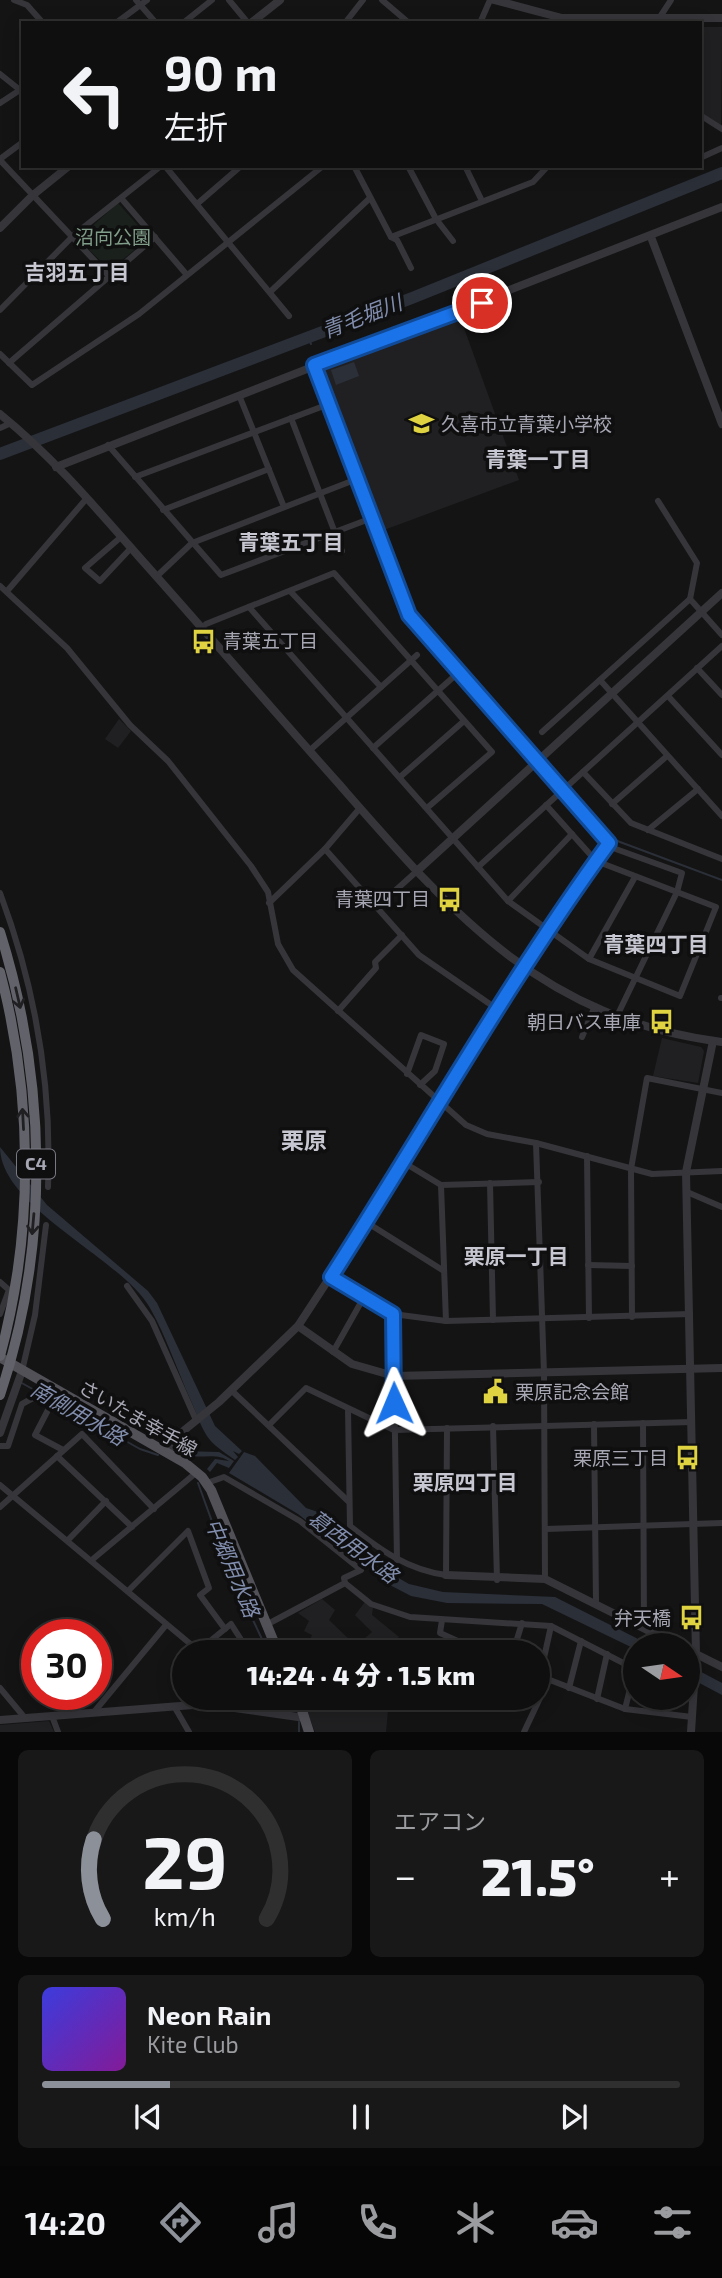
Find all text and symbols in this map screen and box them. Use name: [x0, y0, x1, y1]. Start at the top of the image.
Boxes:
text: 90 m: [164, 42, 278, 101]
icon: left: [49, 49, 140, 140]
text: 左折: [164, 107, 228, 145]
park label: 沼向公園: [75, 225, 151, 248]
district label: 吉羽五丁目: [25, 259, 130, 284]
pin: [452, 273, 512, 333]
icon: arrive: [463, 284, 501, 322]
water label: 青毛堀川: [318, 288, 407, 342]
school or university icon: 久喜市立青葉小学校: [407, 410, 435, 438]
place label: 久喜市立青葉小学校: [441, 412, 612, 435]
district label: 青葉一丁目: [486, 446, 591, 471]
district label: 青葉五丁目: [239, 529, 344, 554]
bus stop icon: 青葉五丁目: [189, 627, 217, 655]
place label: 青葉五丁目: [223, 629, 318, 652]
bus stop icon: 青葉四丁目: [436, 885, 464, 913]
place label: 青葉四丁目: [335, 887, 430, 910]
district label: 青葉四丁目: [604, 931, 709, 956]
one-way arrow: [12, 986, 25, 1009]
bus stop icon: 朝日バス車庫: [647, 1008, 675, 1036]
place label: 朝日バス車庫: [527, 1010, 641, 1033]
one-way arrow: [17, 1108, 30, 1131]
district label: 栗原: [281, 1126, 327, 1154]
road number: C4: [17, 1149, 55, 1178]
one-way arrow: [26, 1212, 39, 1235]
district label: 栗原一丁目: [464, 1243, 569, 1268]
position arrow: [357, 1366, 431, 1440]
street label: さいたま幸手線: [75, 1374, 201, 1461]
water label: 南側用水路: [27, 1376, 132, 1451]
public building icon: 栗原記念会館: [481, 1378, 509, 1406]
place label: 栗原記念会館: [515, 1380, 629, 1403]
bus stop icon: 栗原三丁目: [674, 1444, 702, 1472]
place label: 栗原三丁目: [573, 1446, 668, 1469]
district label: 栗原四丁目: [413, 1469, 518, 1494]
water label: 葛西用水路: [304, 1504, 405, 1589]
water label: 中郷用水路: [201, 1514, 266, 1622]
bus stop icon: 弁天橋: [677, 1604, 705, 1632]
place label: 弁天橋: [614, 1606, 671, 1629]
speed limit sign: 30: [21, 1619, 112, 1710]
north arrow: [623, 1633, 700, 1710]
map controls: [623, 1633, 700, 1710]
text: 14:24 · 4 分 · 1.5 km: [247, 1659, 475, 1690]
text: エアコン: [394, 1807, 486, 1835]
text: 29: [142, 1817, 228, 1905]
text: 21.5°: [481, 1844, 595, 1906]
text: −: [394, 1852, 416, 1898]
text: +: [659, 1852, 680, 1898]
text: km/h: [154, 1901, 216, 1931]
text: Neon Rain: [147, 1999, 271, 2030]
text: Kite Club: [147, 2030, 239, 2058]
icon: previous: [129, 2098, 167, 2136]
icon: pause: [342, 2098, 380, 2136]
icon: next: [555, 2098, 593, 2136]
icon: directions: [156, 2198, 205, 2247]
icon: music: [254, 2198, 303, 2247]
icon: phone: [353, 2198, 402, 2247]
icon: climate: [451, 2198, 500, 2247]
icon: car: [550, 2198, 599, 2247]
icon: filters: [648, 2198, 697, 2247]
text: 14:20: [25, 2203, 106, 2241]

